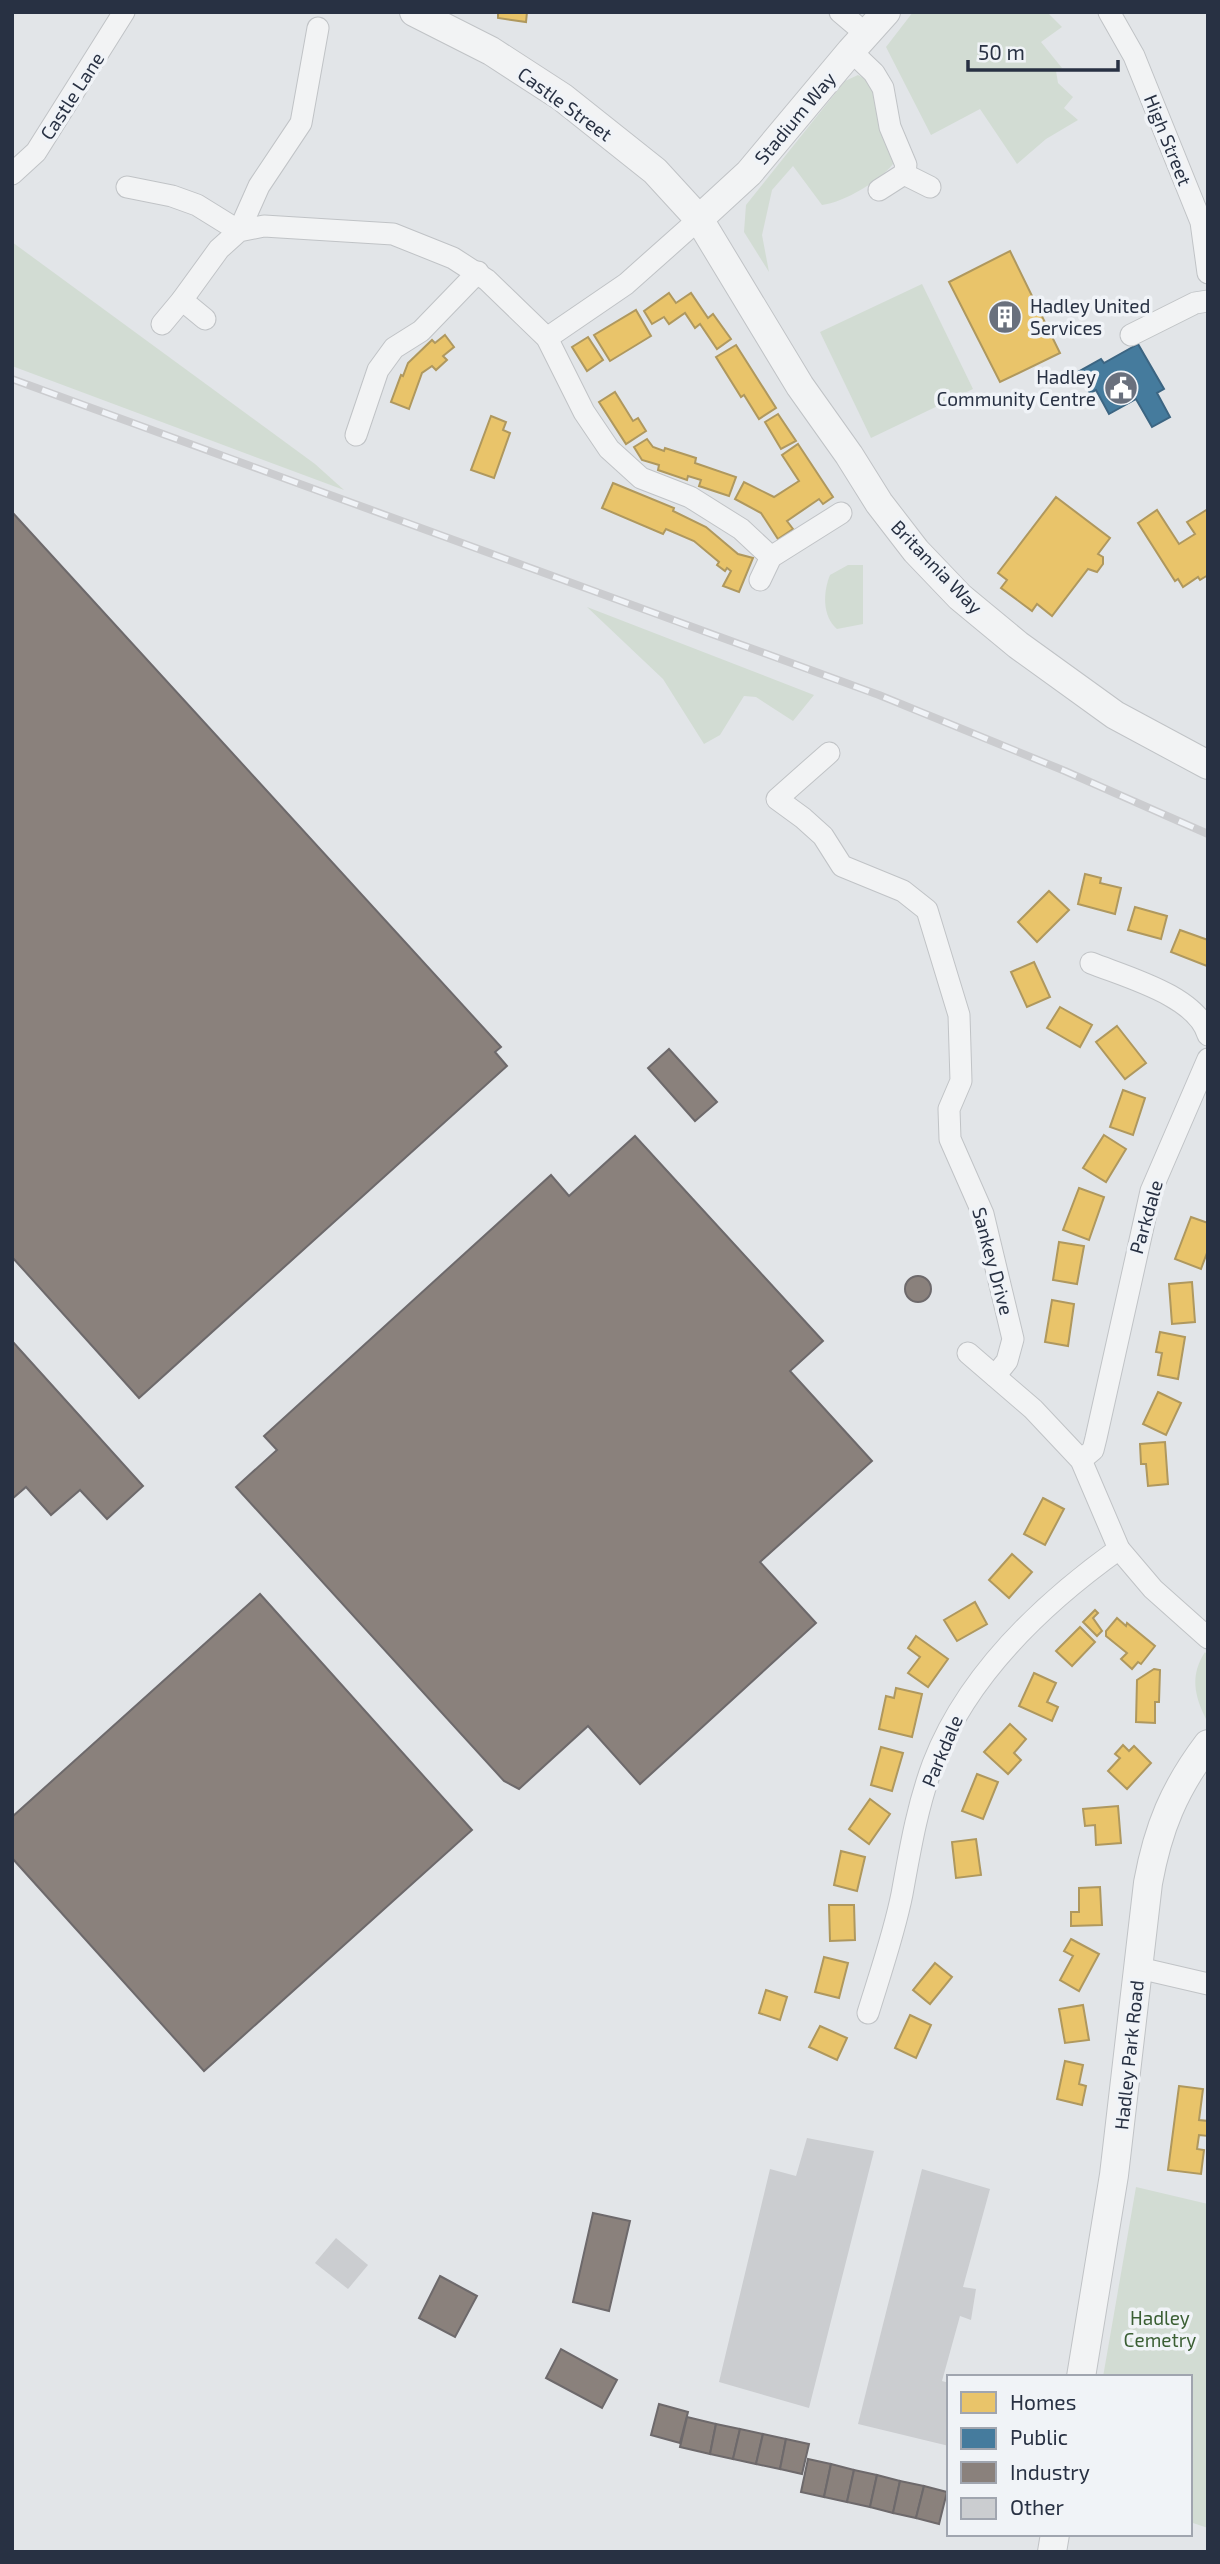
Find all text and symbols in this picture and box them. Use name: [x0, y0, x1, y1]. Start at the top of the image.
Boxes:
scale bar: [968, 28, 1118, 72]
text: 50 m: [978, 39, 1025, 64]
street label: Castle Lane: [35, 48, 108, 144]
street label: Castle Street: [514, 62, 617, 146]
street label: Stadium Way: [749, 67, 840, 169]
street label: High Street: [1140, 91, 1197, 189]
place label: Hadley United Services: [1030, 294, 1150, 339]
building icon: Hadley United Services: [986, 298, 1024, 336]
place label: Hadley Community Centre: [937, 365, 1096, 410]
public building icon: Hadley Community Centre: [1102, 369, 1140, 407]
street label: Britannia Way: [887, 515, 988, 618]
street label: Parkdale: [1124, 1177, 1167, 1256]
street label: Sankey Drive: [968, 1204, 1019, 1317]
street label: Parkdale: [916, 1711, 967, 1790]
street label: Hadley Park Road: [1109, 1979, 1148, 2131]
park label: Hadley Cemetry: [1124, 2306, 1196, 2351]
legend: [947, 2375, 1192, 2536]
text: Homes: [1010, 2389, 1076, 2414]
text: Public: [1010, 2424, 1068, 2449]
text: Industry: [1010, 2459, 1090, 2484]
text: Other: [1010, 2494, 1065, 2519]

